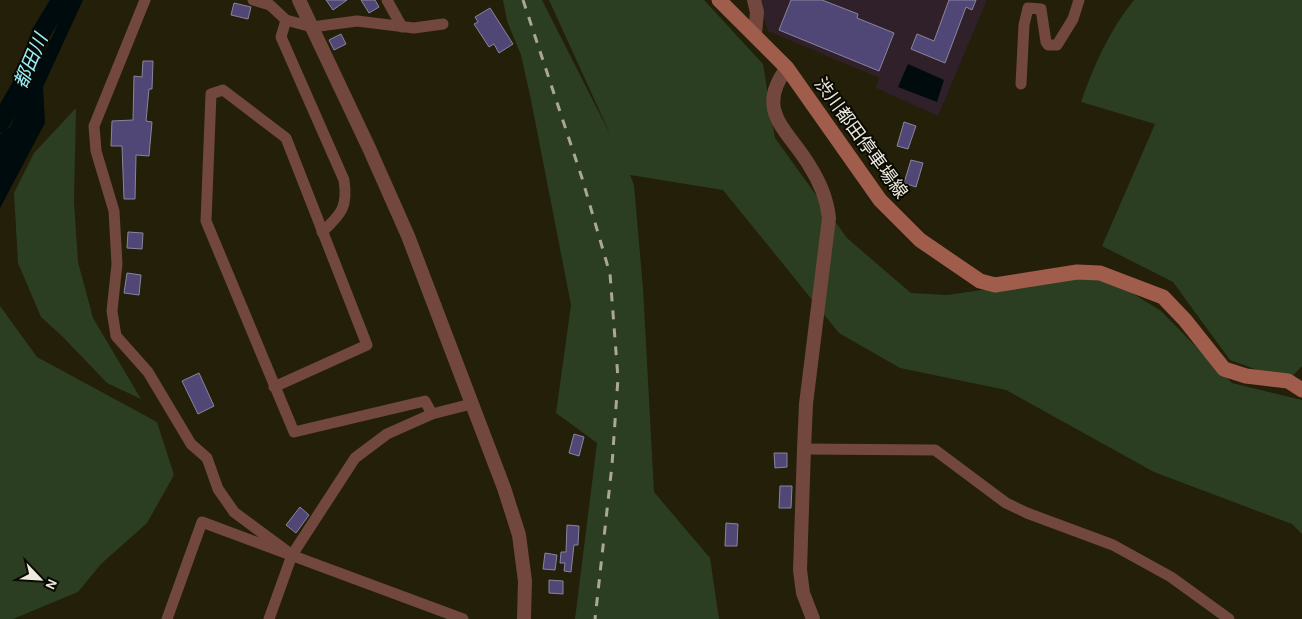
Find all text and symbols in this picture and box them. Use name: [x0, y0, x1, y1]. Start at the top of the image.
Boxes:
water label: 都田川: [10, 29, 53, 92]
street label: 渋川都田停車場線: [810, 73, 912, 203]
north arrow: [15, 554, 65, 604]
text: N: [42, 576, 61, 592]

